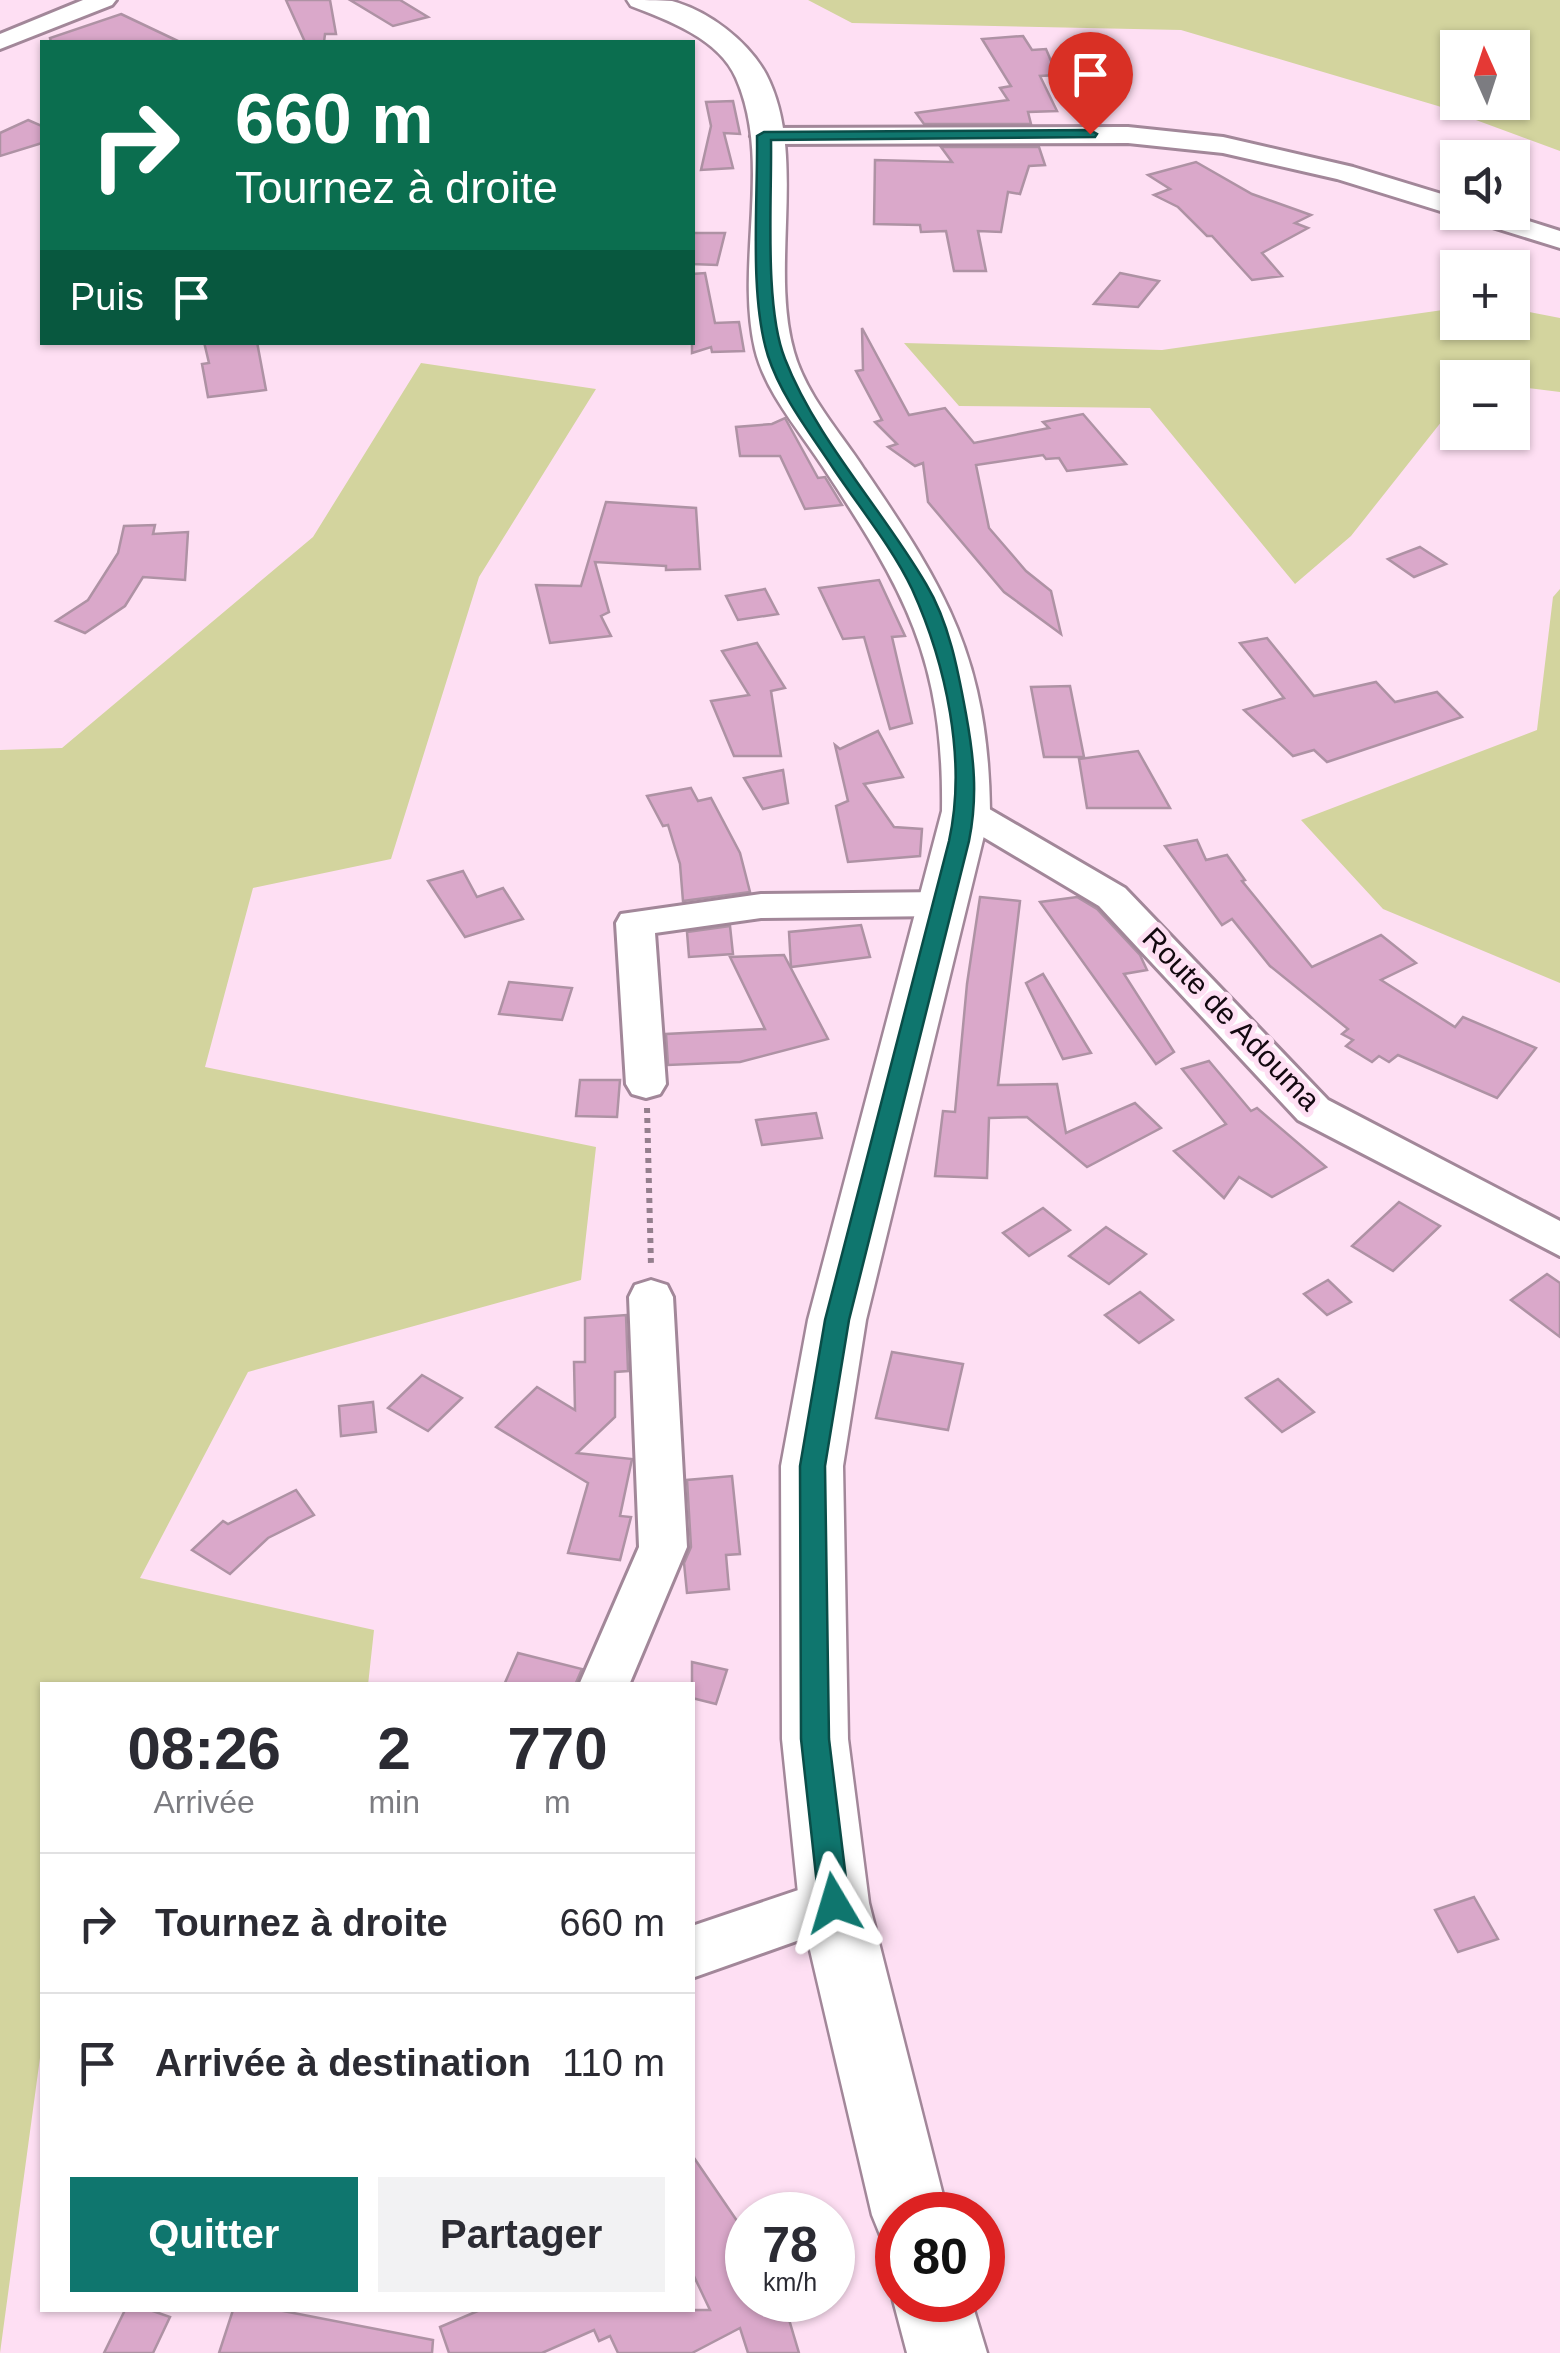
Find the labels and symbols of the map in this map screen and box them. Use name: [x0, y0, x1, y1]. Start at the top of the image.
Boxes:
north arrow: [1440, 30, 1530, 120]
pin: [1048, 32, 1133, 135]
street label: Route de Adouma: [1136, 921, 1327, 1117]
position arrow: [782, 1851, 886, 1955]
speed limit sign: 80: [875, 2192, 1005, 2322]

